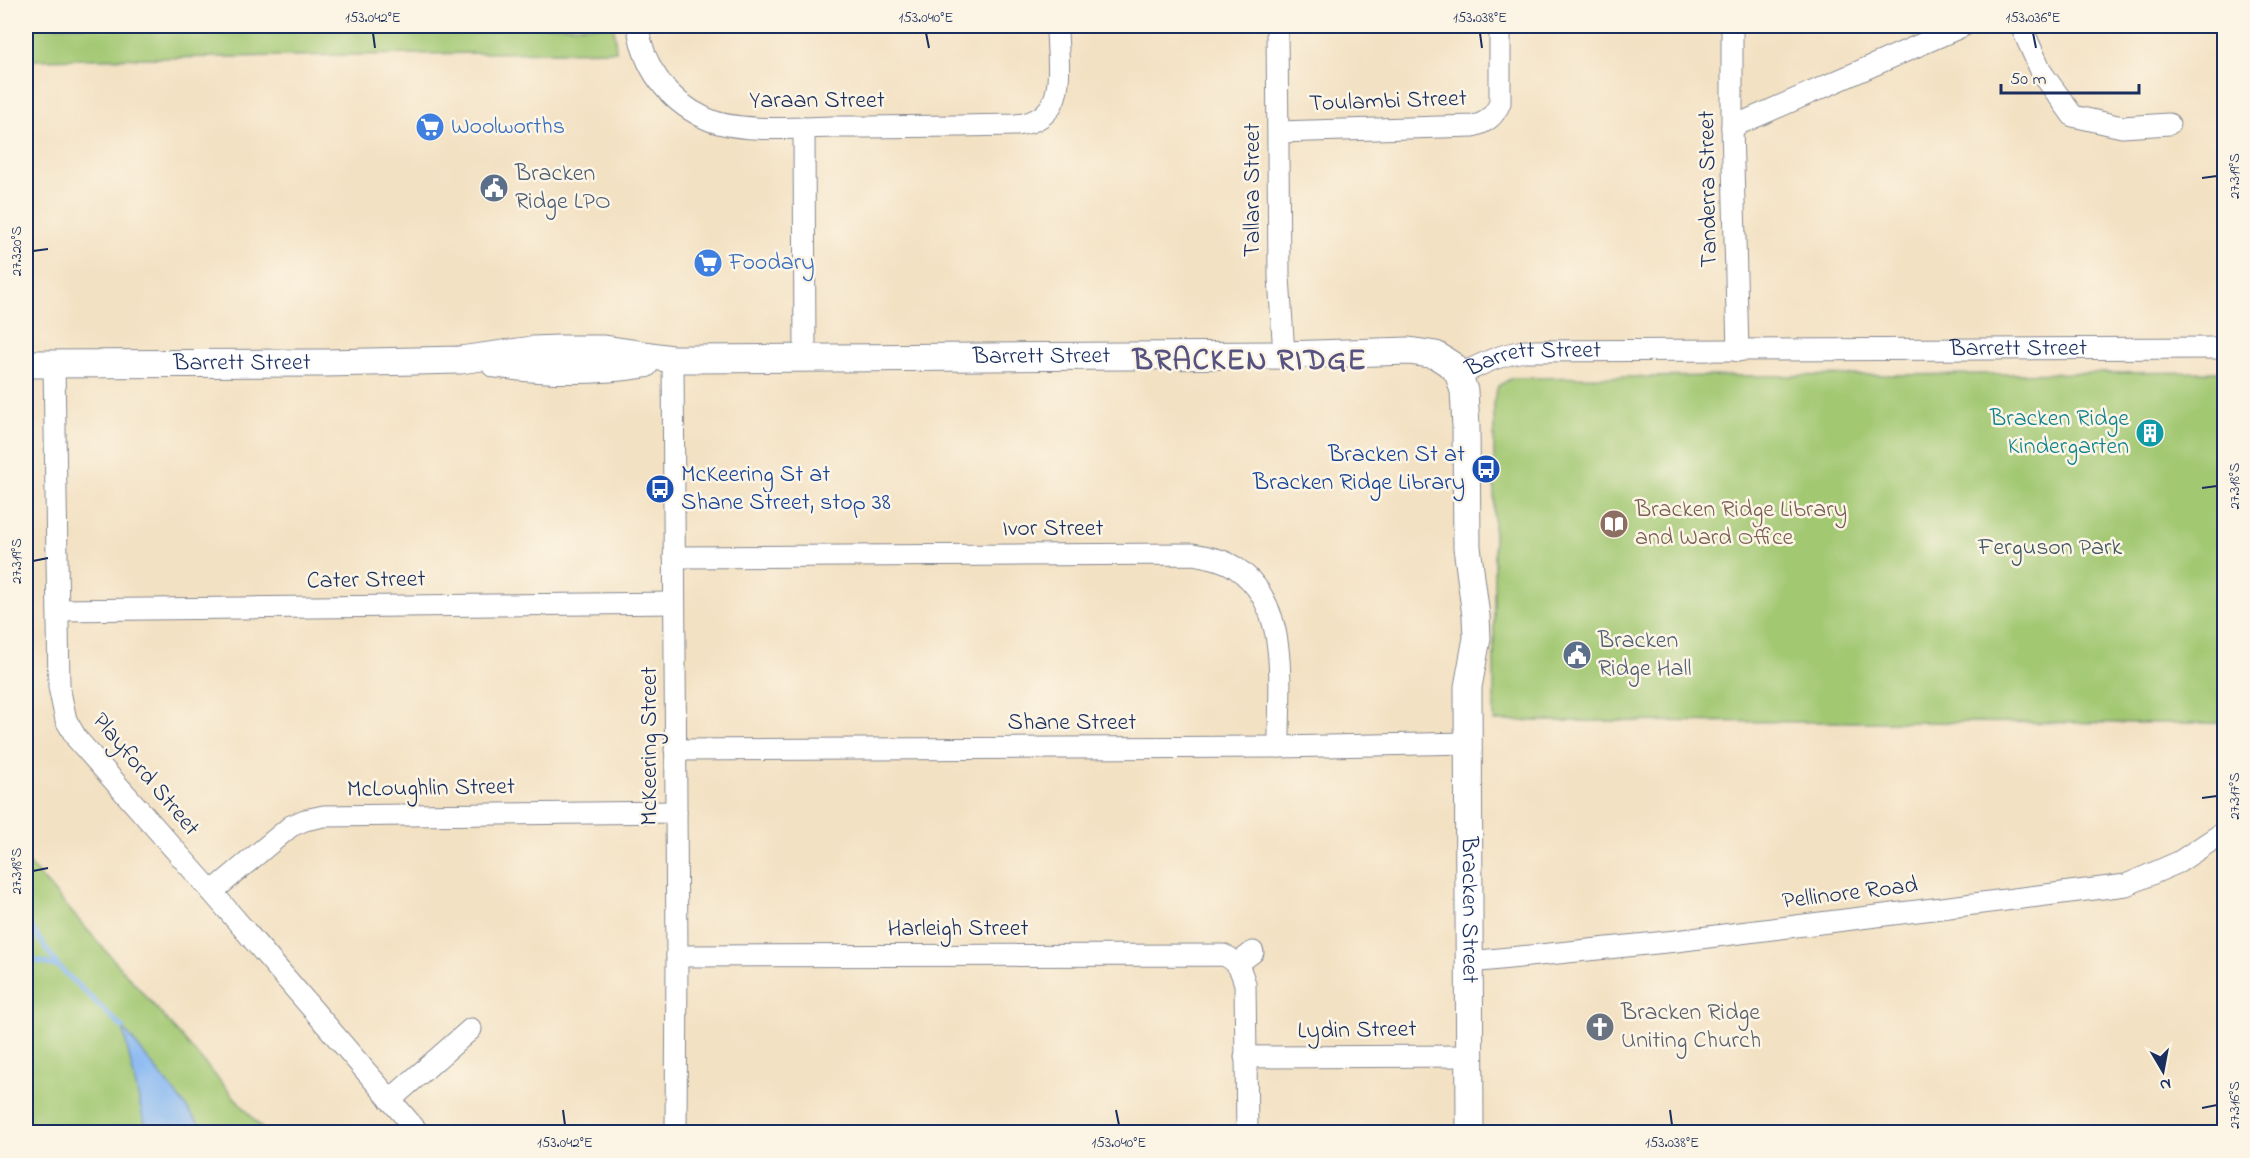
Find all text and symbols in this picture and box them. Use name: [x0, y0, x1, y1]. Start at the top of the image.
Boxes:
text: 153.042°E: [345, 7, 401, 29]
text: 153.040°E: [899, 7, 953, 29]
text: 153.038°E: [1453, 7, 1507, 29]
text: 153.036°E: [2006, 7, 2061, 29]
scale bar: [2001, 57, 2139, 95]
text: 50 m: [2010, 67, 2047, 93]
street label: Toulambi Street: [1308, 82, 1468, 122]
street label: Yaraan Street: [749, 84, 885, 119]
place label: Woolworths: [451, 110, 565, 145]
street label: Tanderra Street: [1690, 110, 1728, 268]
supermarket icon: Woolworths: [414, 111, 446, 143]
street label: Tallara Street: [1236, 123, 1271, 257]
text: 27.319°S: [2224, 153, 2246, 199]
place label: Bracken Ridge LPO: [514, 157, 611, 220]
public building icon: Bracken Ridge LPO: [478, 172, 510, 204]
text: 27.320°S: [6, 225, 28, 276]
place label: Foodary: [728, 246, 815, 282]
supermarket icon: Foodary: [692, 247, 724, 279]
street label: Barrett Street: [1949, 331, 2087, 367]
street label: Barrett Street: [1459, 333, 1601, 387]
street label: Barrett Street: [972, 339, 1110, 375]
district label: BRACKEN RIDGE: [1131, 340, 1367, 384]
street label: Barrett Street: [172, 346, 311, 381]
place label: Bracken Ridge Kindergarten: [1989, 402, 2129, 465]
building icon: Bracken Ridge Kindergarten: [2134, 417, 2166, 449]
place label: Bracken St at Bracken Ridge Library: [1252, 438, 1465, 502]
bus stop icon: Bracken St at Bracken Ridge Library: [1470, 453, 1502, 485]
place label: McKeering St at Shane Street, stop 38: [681, 458, 891, 521]
text: 27.318°S: [2224, 462, 2246, 509]
bus stop icon: McKeering St at Shane Street, stop 38: [644, 473, 676, 505]
place label: Bracken Ridge Library and Ward Office: [1634, 493, 1847, 556]
library icon: Bracken Ridge Library and Ward Office: [1598, 508, 1630, 540]
street label: Ivor Street: [1002, 512, 1104, 547]
park label: Ferguson Park: [1977, 531, 2123, 566]
text: 27.319°S: [6, 538, 28, 584]
street label: Cater Street: [306, 562, 426, 600]
place label: Bracken Ridge Hall: [1597, 624, 1692, 687]
public building icon: Bracken Ridge Hall: [1561, 639, 1593, 671]
street label: McKeering Street: [633, 666, 668, 826]
street label: Playford Street: [82, 705, 207, 845]
street label: Shane Street: [1008, 706, 1136, 741]
street label: McLoughlin Street: [347, 770, 515, 808]
text: 27.317°S: [2224, 772, 2246, 820]
street label: Bracken Street: [1451, 835, 1487, 983]
text: 27.318°S: [6, 847, 28, 894]
street label: Pellinore Road: [1780, 868, 1920, 920]
street label: Harleigh Street: [887, 912, 1029, 947]
place label: Bracken Ridge Uniting Church: [1620, 996, 1761, 1059]
church icon: Bracken Ridge Uniting Church: [1584, 1011, 1616, 1043]
street label: Lydin Street: [1297, 1012, 1417, 1051]
north arrow: [2133, 1041, 2193, 1101]
text: N: [2158, 1071, 2173, 1097]
text: 27.316°S: [2224, 1081, 2246, 1129]
text: 153.042°E: [537, 1132, 593, 1154]
text: 153.040°E: [1092, 1132, 1146, 1154]
text: 153.038°E: [1645, 1132, 1699, 1154]

